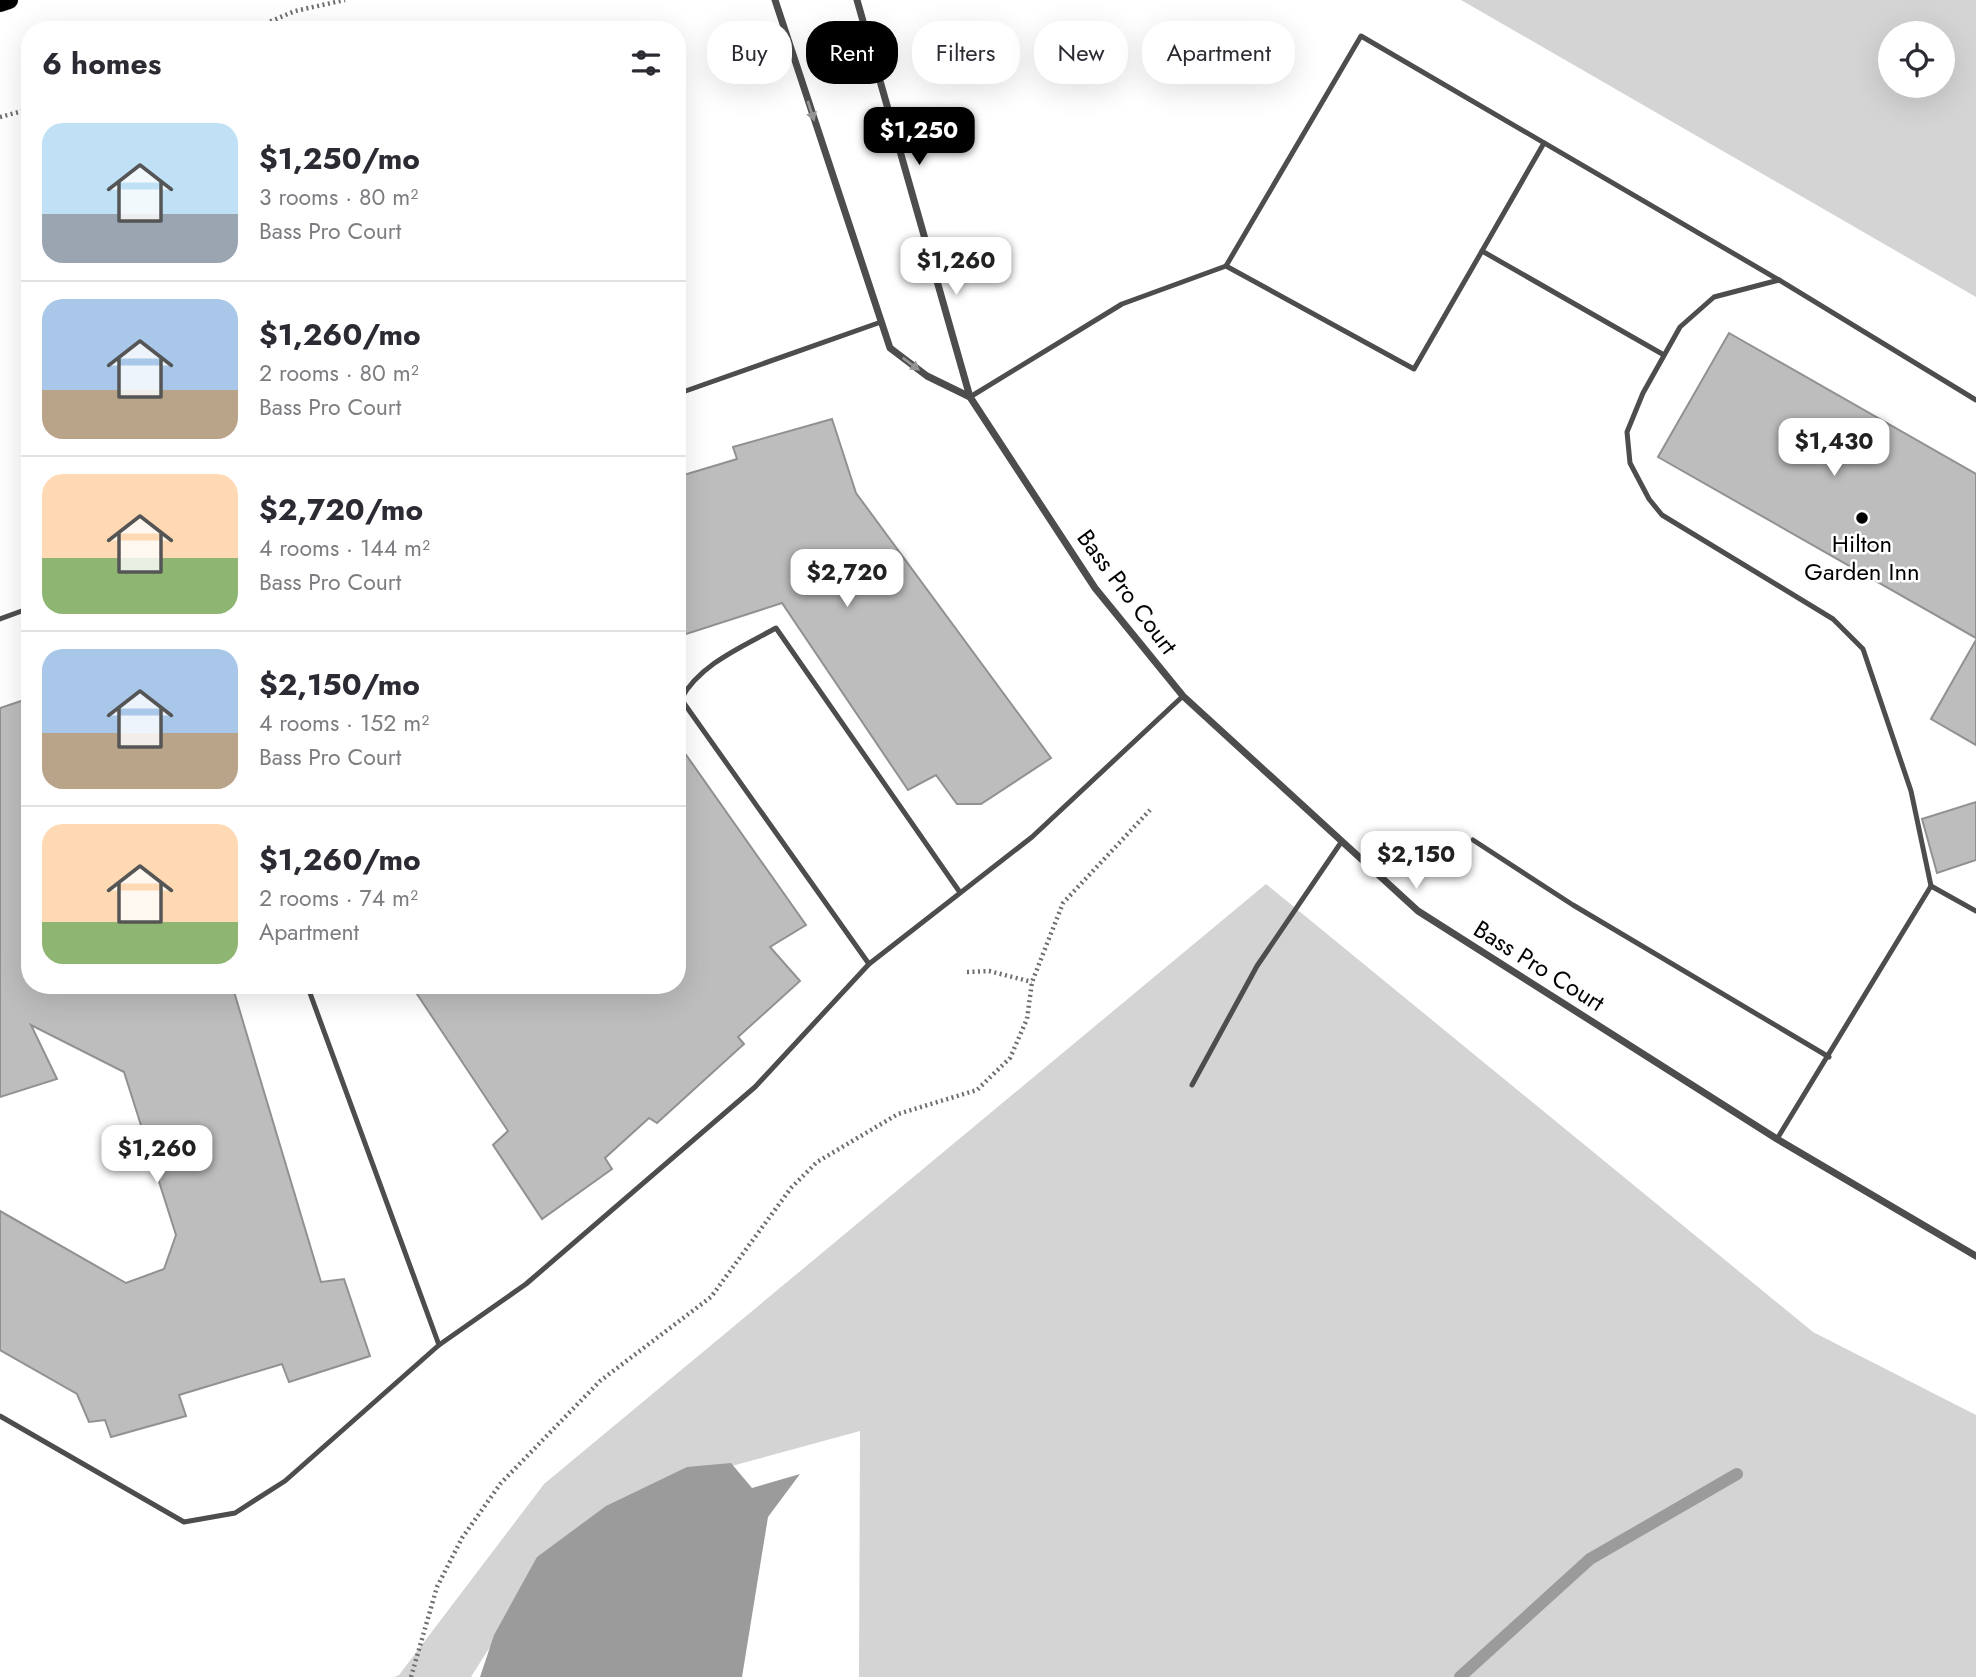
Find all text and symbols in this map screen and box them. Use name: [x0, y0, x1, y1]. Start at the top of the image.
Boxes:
chip: Buy: [707, 21, 792, 84]
chip: Rent: [806, 21, 898, 84]
chip: Filters: [912, 21, 1020, 84]
chip: New: [1034, 21, 1128, 84]
chip: Apartment: [1142, 21, 1295, 84]
map controls: [1878, 21, 1955, 98]
button: locate: [1878, 21, 1955, 98]
text: 6 homes: [42, 42, 161, 85]
icon: filters: [627, 44, 665, 82]
one-way arrow: [806, 101, 817, 122]
pin: $1,250: [862, 108, 976, 167]
text: $1,250: [880, 113, 958, 147]
text: $1,250/mo: [259, 137, 420, 180]
icon: home: [98, 151, 182, 235]
text: 3 rooms · 80 m²: [259, 180, 418, 214]
text: Bass Pro Court: [259, 214, 401, 248]
pin: $1,260: [899, 238, 1013, 297]
text: $1,260: [916, 243, 996, 277]
text: $1,260/mo: [259, 313, 421, 356]
icon: home: [98, 327, 182, 411]
text: 2 rooms · 80 m²: [259, 356, 419, 390]
one-way arrow: [902, 357, 920, 372]
text: Bass Pro Court: [259, 390, 401, 424]
pin: $1,430: [1777, 419, 1891, 478]
text: $1,430: [1794, 424, 1874, 458]
text: $2,720/mo: [259, 488, 423, 531]
icon: home: [98, 502, 182, 586]
marker: Hilton Garden Inn: [1854, 510, 1870, 526]
street label: Bass Pro Court: [1069, 522, 1186, 662]
place label: Hilton Garden Inn: [1804, 526, 1920, 589]
text: 4 rooms · 144 m²: [259, 531, 430, 565]
pin: $2,720: [790, 550, 904, 609]
text: $2,720: [806, 555, 888, 589]
text: Bass Pro Court: [259, 565, 401, 599]
text: $2,150/mo: [259, 663, 420, 706]
icon: home: [98, 677, 182, 761]
text: 4 rooms · 152 m²: [259, 706, 429, 740]
text: Bass Pro Court: [259, 740, 401, 774]
pin: $2,150: [1359, 832, 1473, 891]
text: $2,150: [1377, 837, 1455, 871]
text: $1,260/mo: [259, 838, 421, 881]
icon: home: [98, 852, 182, 936]
text: 2 rooms · 74 m²: [259, 881, 418, 915]
street label: Bass Pro Court: [1467, 911, 1612, 1020]
text: Apartment: [259, 915, 359, 949]
pin: $1,260: [100, 1126, 214, 1185]
text: $1,260: [117, 1131, 197, 1165]

